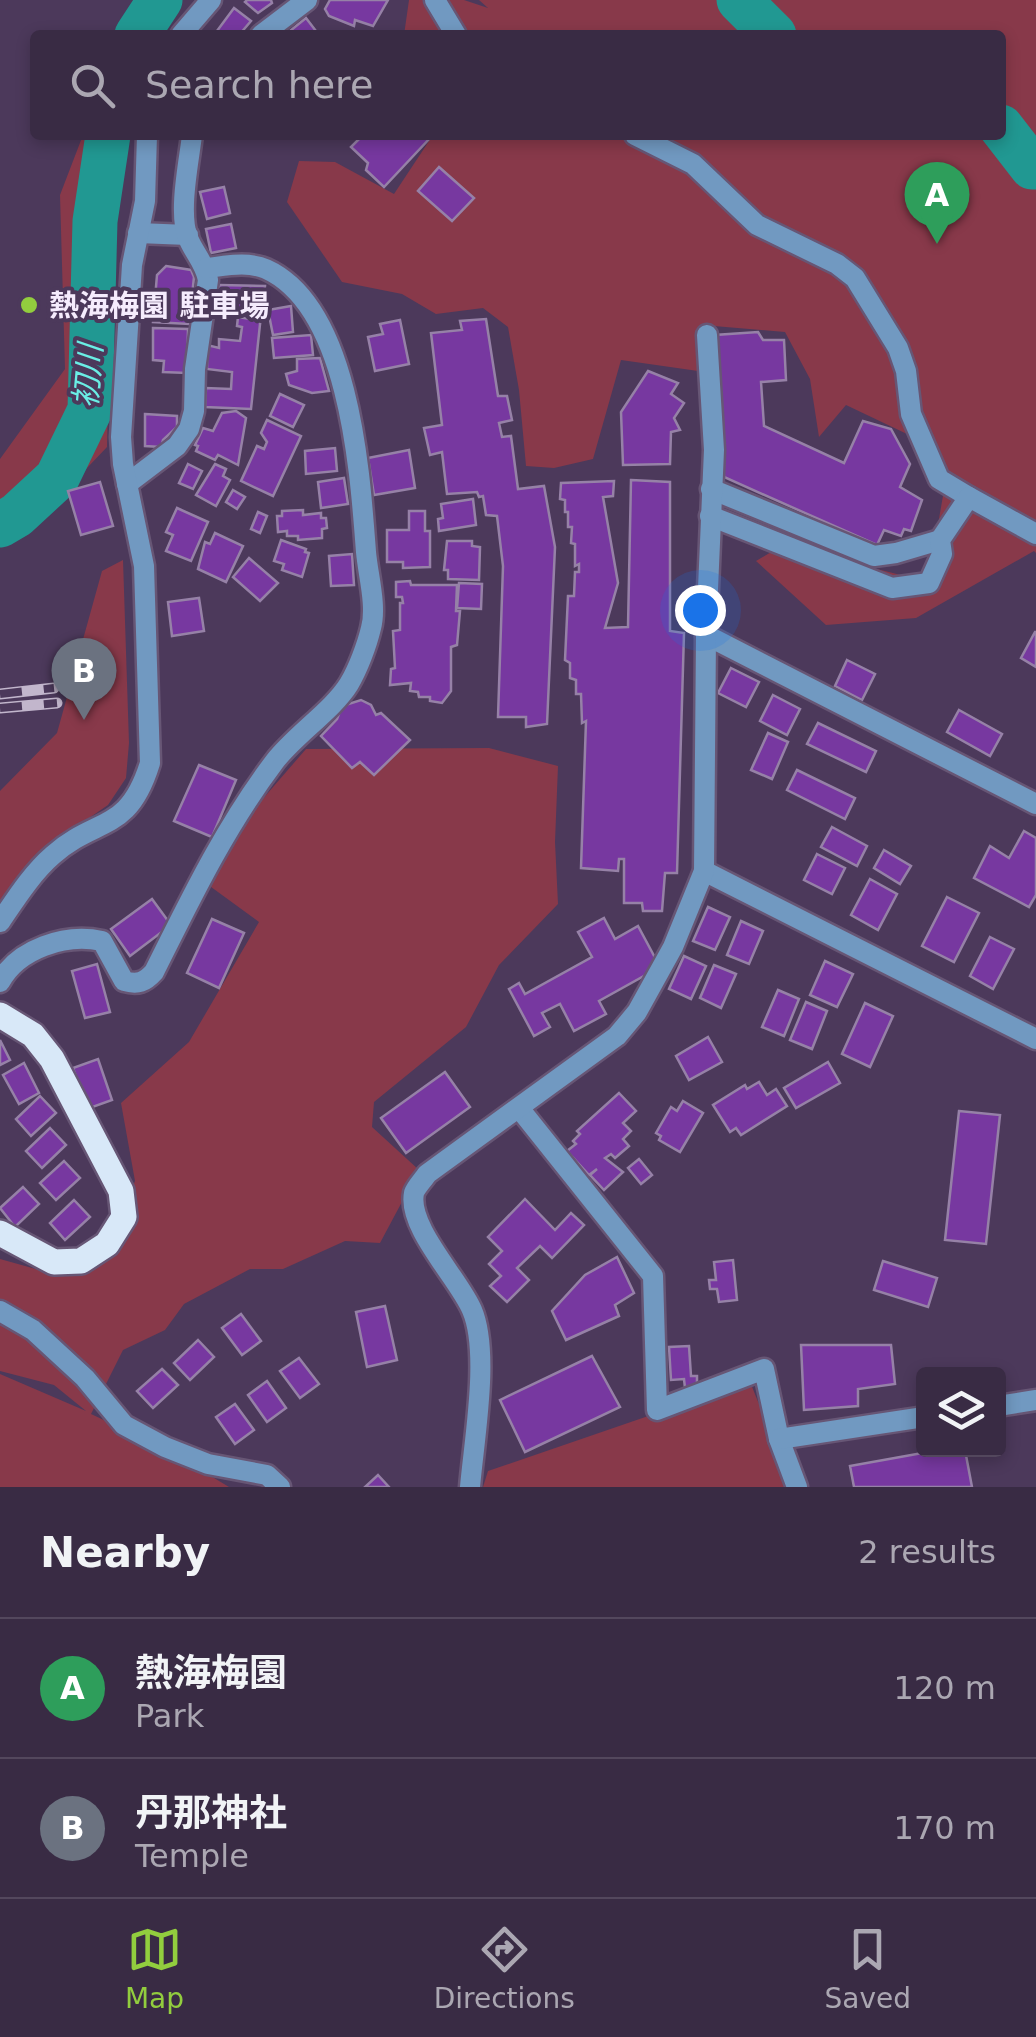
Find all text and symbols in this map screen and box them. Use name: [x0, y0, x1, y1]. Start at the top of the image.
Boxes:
search box: [30, 30, 1006, 140]
icon: search: [65, 58, 120, 113]
text: Search here: [145, 63, 373, 107]
pin: A: [904, 162, 970, 244]
place label: 熱海梅園 駐車場: [49, 288, 269, 323]
marker: 熱海梅園 駐車場: [18, 294, 40, 316]
water label: 初川: [66, 339, 110, 410]
your location: [675, 585, 726, 636]
pin: B: [52, 638, 116, 720]
map controls: [916, 1367, 1006, 1457]
button: layers: [916, 1367, 1006, 1457]
text: Nearby: [40, 1528, 210, 1577]
text: 2 results: [858, 1533, 996, 1571]
text: 熱海梅園: [135, 1651, 287, 1695]
text: A: [60, 1669, 85, 1707]
text: 120 m: [894, 1669, 996, 1707]
text: Park: [135, 1697, 204, 1735]
text: 丹那神社: [135, 1791, 287, 1835]
text: B: [60, 1809, 85, 1847]
text: 170 m: [894, 1809, 996, 1847]
text: Temple: [135, 1837, 249, 1875]
tab: Map: [125, 1922, 184, 2015]
tab: Directions: [434, 1922, 575, 2015]
tab: Saved: [825, 1922, 911, 2015]

